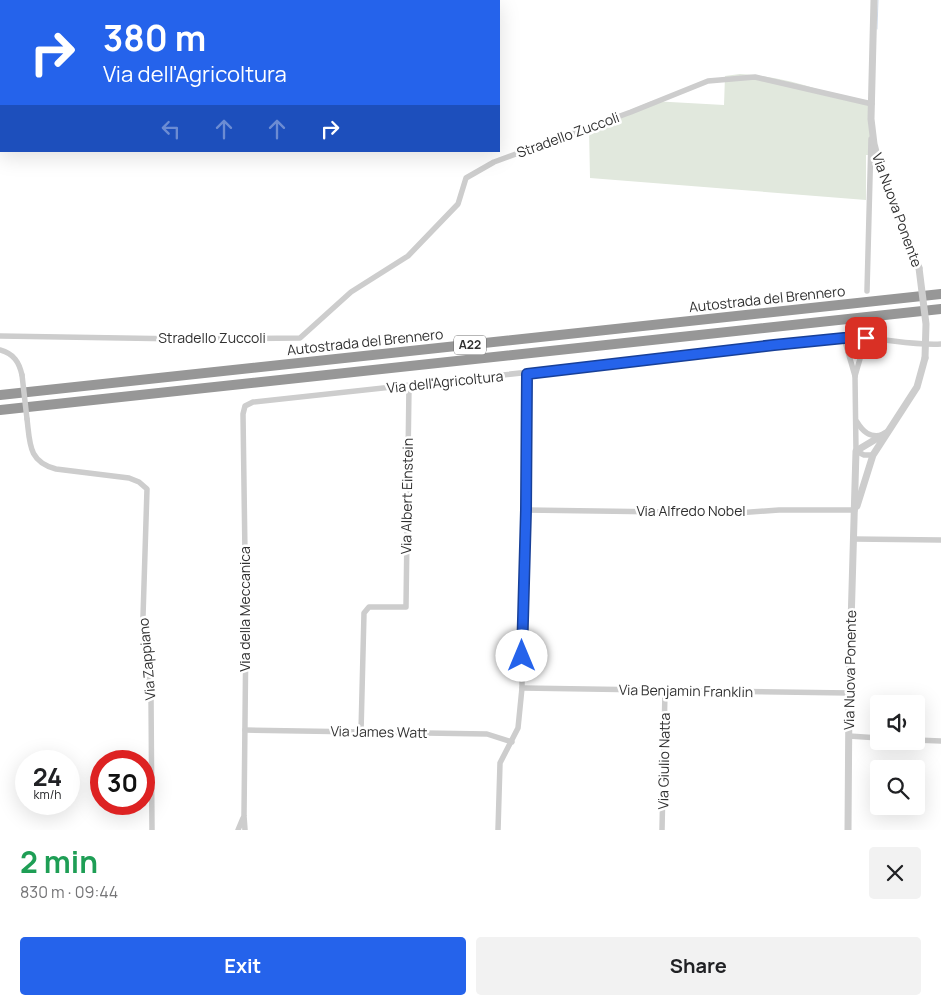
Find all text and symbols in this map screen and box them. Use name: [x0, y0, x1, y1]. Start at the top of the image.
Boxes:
text: 380 m: [103, 14, 206, 62]
icon: right: [20, 20, 85, 85]
text: Via dell'Agricoltura: [103, 59, 287, 89]
street label: Stradello Zuccoli: [514, 107, 622, 162]
icon: left: [157, 115, 185, 143]
icon: ahead: [210, 115, 238, 143]
icon: ahead: [263, 115, 291, 143]
icon: right: [316, 115, 344, 143]
street label: Via Nuova Ponente: [868, 150, 927, 269]
street label: Autostrada del Brennero: [688, 281, 846, 316]
pin: [845, 317, 887, 359]
street label: Autostrada del Brennero: [286, 324, 444, 359]
icon: arrive: [852, 324, 880, 352]
street label: Stradello Zuccoli: [158, 328, 266, 347]
road number: A22: [454, 336, 486, 354]
street label: Via dell'Agricoltura: [386, 366, 504, 397]
street label: Via Albert Einstein: [396, 438, 417, 554]
street label: Via Alfredo Nobel: [636, 501, 746, 520]
street label: Via della Meccanica: [235, 546, 254, 672]
street label: Via Nuova Ponente: [839, 610, 860, 730]
street label: Via Zappiano: [133, 617, 160, 701]
position arrow: [495, 629, 547, 681]
street label: Via Benjamin Franklin: [619, 680, 753, 701]
map controls: [870, 695, 925, 815]
button: sound: [870, 695, 925, 750]
street label: Via Giulio Natta: [653, 713, 674, 809]
street label: Via James Watt: [330, 721, 428, 742]
speed limit sign: 30: [90, 750, 155, 815]
text: 24: [33, 759, 62, 794]
button: search: [870, 760, 925, 815]
text: km/h: [34, 786, 61, 803]
text: 2 min: [20, 841, 98, 882]
button: close: [869, 847, 921, 899]
text: 830 m · 09:44: [20, 881, 118, 903]
button: Exit: [20, 937, 466, 995]
button: Share: [476, 937, 921, 995]

